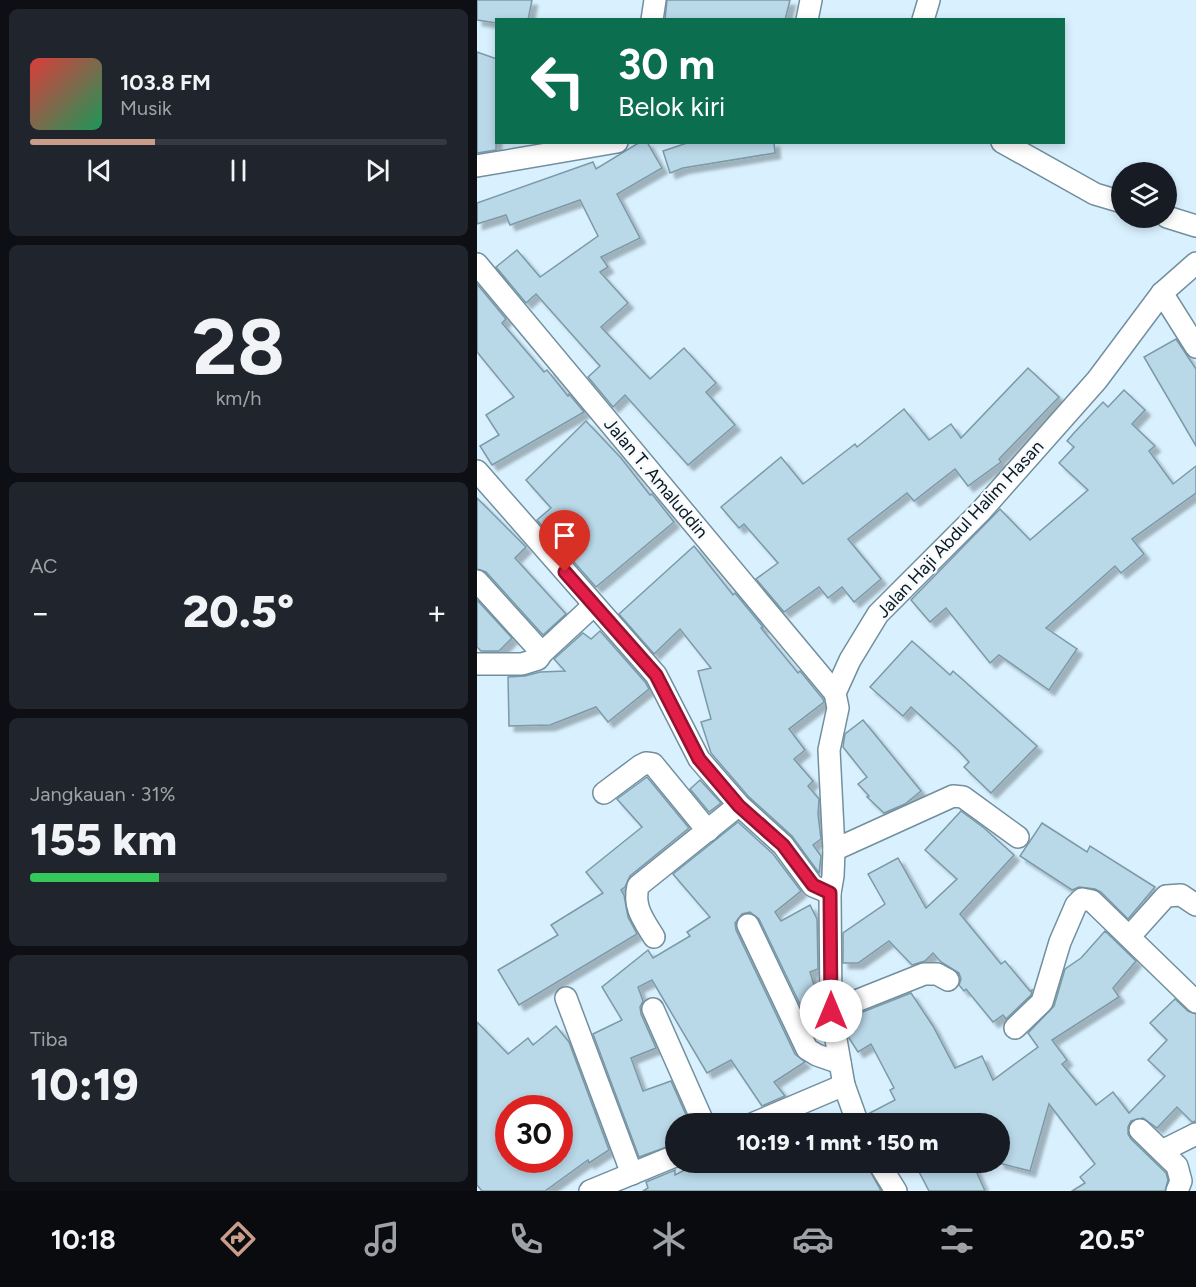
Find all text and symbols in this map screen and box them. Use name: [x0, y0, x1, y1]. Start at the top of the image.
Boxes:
text: 30 m: [618, 39, 715, 90]
icon: left: [519, 42, 597, 120]
text: 103.8 FM: [120, 69, 211, 96]
text: Belok kiri: [618, 90, 725, 123]
text: Musik: [120, 96, 172, 120]
icon: previous: [83, 154, 116, 187]
icon: pause: [222, 154, 255, 187]
icon: next: [361, 154, 394, 187]
map controls: [1111, 162, 1177, 228]
button: layers: [1111, 162, 1177, 228]
text: 28: [192, 300, 285, 394]
text: km/h: [216, 386, 261, 410]
street label: Jalan T. Amaluddin: [599, 413, 713, 543]
street label: Jalan Haji Abdul Halim Hasan: [872, 436, 1048, 622]
pin: [539, 510, 590, 572]
icon: arrive: [548, 519, 581, 552]
text: AC: [30, 554, 58, 578]
text: 20.5°: [183, 584, 294, 638]
text: −: [30, 593, 51, 632]
text: +: [426, 593, 447, 632]
text: Jangkauan · 31%: [30, 782, 175, 806]
text: 155 km: [30, 812, 177, 866]
position arrow: [799, 979, 863, 1043]
text: Tiba: [30, 1027, 68, 1051]
text: 10:19: [30, 1057, 139, 1111]
speed limit sign: 30: [495, 1095, 573, 1173]
text: 10:19 · 1 mnt · 150 m: [737, 1129, 938, 1156]
icon: directions: [217, 1218, 259, 1260]
icon: music: [361, 1218, 403, 1260]
icon: phone: [505, 1218, 547, 1260]
icon: climate: [648, 1218, 690, 1260]
icon: car: [792, 1218, 834, 1260]
icon: filters: [936, 1218, 978, 1260]
text: 10:18: [51, 1223, 116, 1256]
text: 20.5°: [1079, 1223, 1145, 1256]

